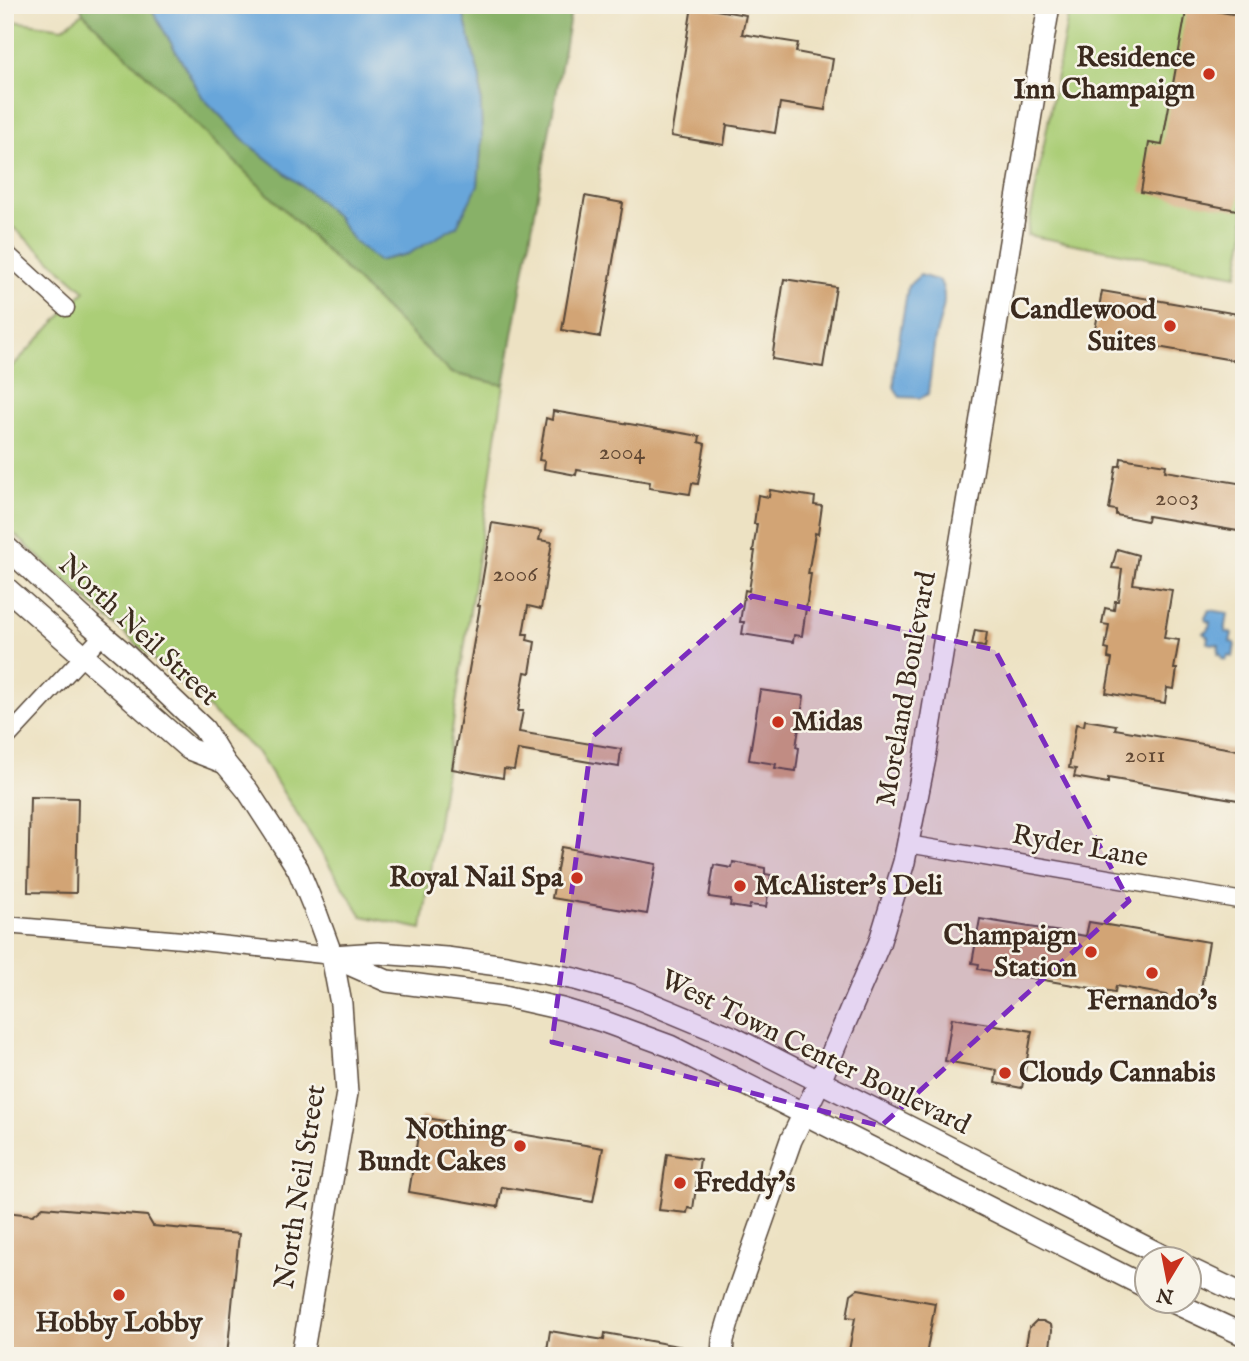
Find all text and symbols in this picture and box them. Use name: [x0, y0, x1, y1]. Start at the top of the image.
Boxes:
place label: Residence Inn Champaign: [1013, 41, 1195, 108]
marker: Residence Inn Champaign: [1201, 66, 1217, 82]
place label: Candlewood Suites: [1010, 293, 1157, 360]
marker: Candlewood Suites: [1162, 318, 1178, 334]
house number: 2004: [599, 437, 646, 468]
house number: 2003: [1155, 483, 1199, 514]
street label: North Neil Street: [51, 548, 226, 714]
house number: 2006: [493, 559, 538, 590]
street label: Moreland Boulevard: [869, 569, 945, 809]
place label: Midas: [792, 705, 863, 740]
marker: Midas: [770, 714, 786, 730]
house number: 2011: [1125, 740, 1165, 771]
street label: Ryder Lane: [1009, 818, 1151, 876]
place label: Royal Nail Spa: [389, 861, 564, 896]
place label: McAlister's Deli: [754, 869, 943, 904]
marker: Royal Nail Spa: [569, 870, 585, 886]
marker: McAlister's Deli: [732, 878, 748, 894]
place label: Champaign Station: [943, 919, 1077, 986]
marker: Champaign Station: [1083, 944, 1099, 960]
street label: West Town Center Boulevard: [654, 963, 976, 1143]
marker: Fernando's: [1144, 965, 1160, 981]
place label: Fernando's: [1087, 984, 1217, 1019]
place label: Cloud9 Cannabis: [1019, 1056, 1216, 1091]
marker: Cloud9 Cannabis: [997, 1065, 1013, 1081]
street label: North Neil Street: [268, 1082, 334, 1292]
place label: Nothing Bundt Cakes: [358, 1113, 507, 1180]
marker: Nothing Bundt Cakes: [512, 1138, 528, 1154]
place label: Freddy's: [694, 1166, 796, 1201]
marker: Freddy's: [672, 1175, 688, 1191]
north arrow: [1134, 1246, 1204, 1316]
text: N: [1155, 1281, 1177, 1308]
marker: Hobby Lobby: [111, 1287, 127, 1303]
place label: Hobby Lobby: [36, 1306, 204, 1341]

